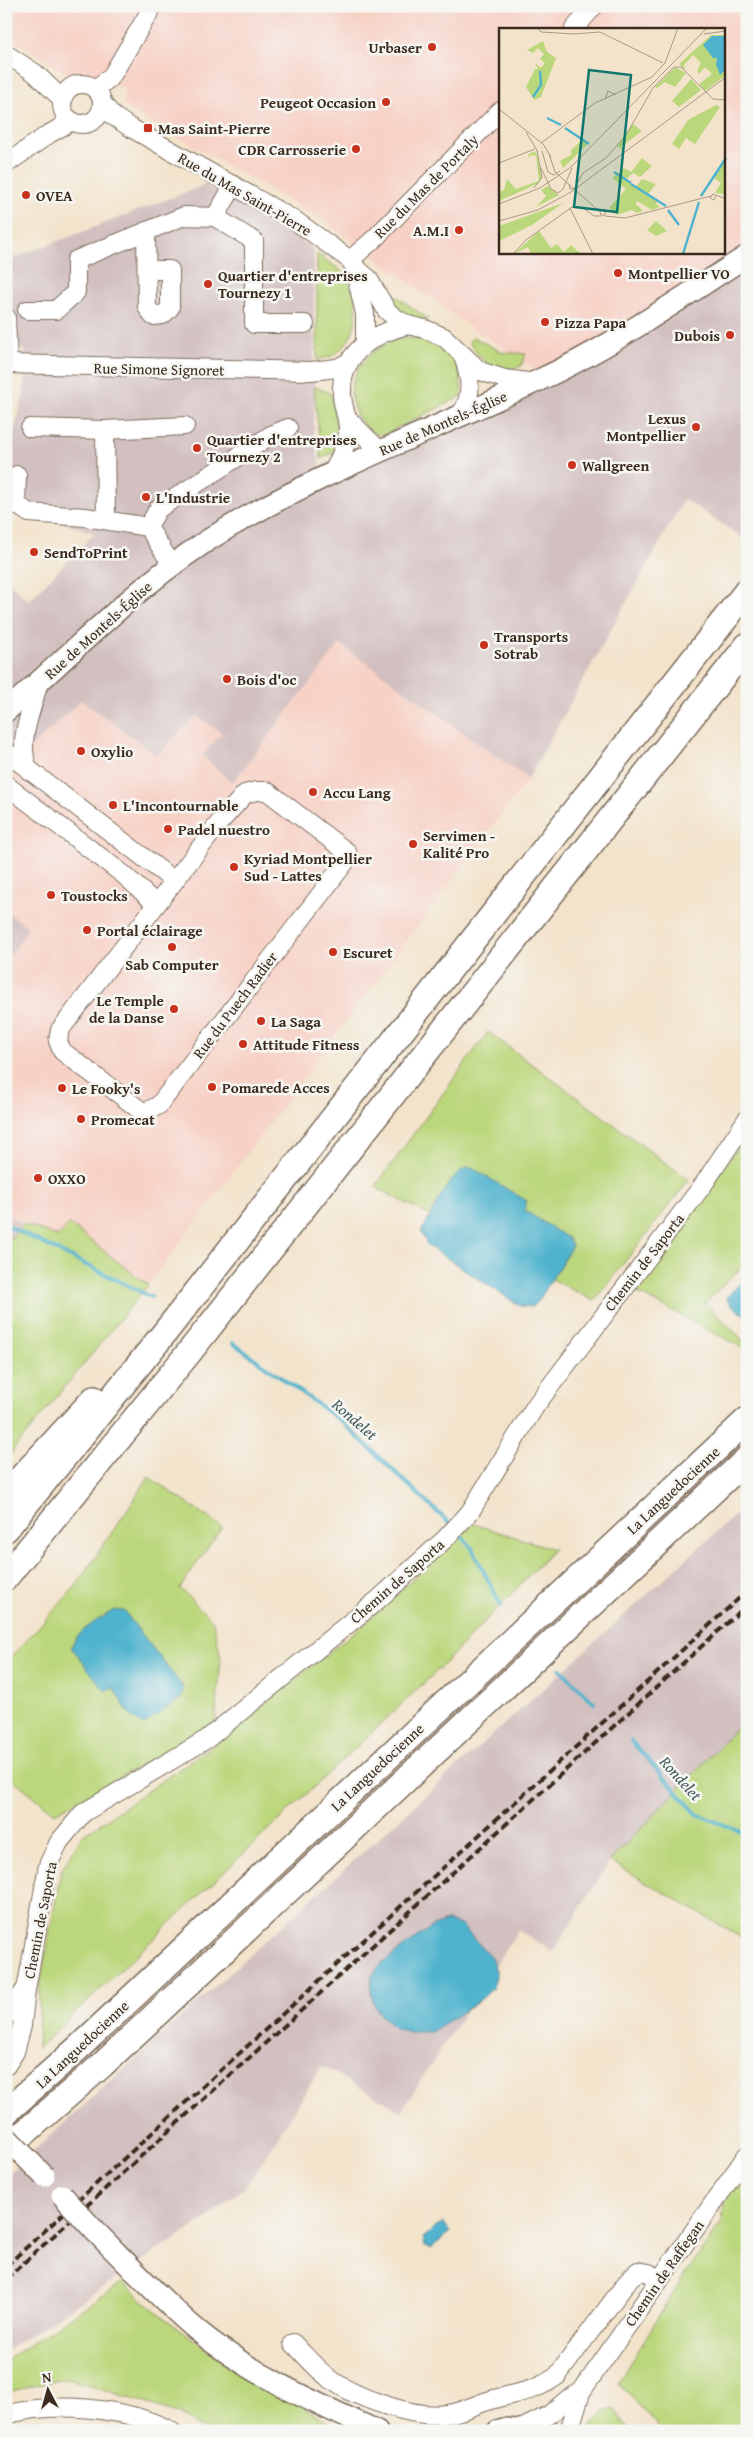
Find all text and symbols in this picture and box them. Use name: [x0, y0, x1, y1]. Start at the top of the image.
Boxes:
inset map: [499, 28, 726, 254]
place label: Urbaser: [368, 37, 422, 58]
marker: Urbaser: [426, 41, 438, 53]
place label: Peugeot Occasion: [260, 92, 376, 113]
marker: Peugeot Occasion: [380, 96, 392, 108]
place label: Mas Saint-Pierre: [158, 118, 270, 139]
marker: Mas Saint-Pierre: [142, 122, 154, 134]
street label: Rue du Mas de Portaly: [369, 129, 483, 243]
place label: CDR Carrosserie: [238, 139, 346, 160]
marker: CDR Carrosserie: [350, 143, 362, 155]
street label: Rue du Mas Saint-Pierre: [174, 147, 316, 241]
place label: OVEA: [36, 185, 73, 206]
marker: OVEA: [20, 189, 32, 201]
place label: A.M.I: [413, 220, 449, 241]
marker: A.M.I: [453, 224, 465, 236]
place label: Montpellier VO: [628, 263, 730, 284]
place label: Quartier d'entreprises Tournezy 1: [218, 265, 368, 303]
marker: Montpellier VO: [612, 267, 624, 279]
marker: Quartier d'entreprises Tournezy 1: [202, 278, 214, 290]
place label: Pizza Papa: [555, 312, 627, 333]
marker: Pizza Papa: [539, 316, 551, 328]
place label: Dubois: [674, 325, 720, 346]
marker: Dubois: [724, 329, 736, 341]
street label: Rue Simone Signoret: [93, 357, 225, 381]
street label: Rue de Montels-Église: [376, 385, 510, 461]
place label: Lexus Montpellier: [606, 408, 686, 446]
marker: Lexus Montpellier: [690, 421, 702, 433]
place label: Quartier d'entreprises Tournezy 2: [207, 429, 357, 467]
marker: Quartier d'entreprises Tournezy 2: [191, 442, 203, 454]
place label: Wallgreen: [582, 455, 649, 476]
marker: Wallgreen: [566, 459, 578, 471]
place label: L'Industrie: [156, 487, 230, 508]
marker: L'Industrie: [140, 491, 152, 503]
place label: SendToPrint: [44, 542, 128, 563]
marker: SendToPrint: [28, 546, 40, 558]
street label: Rue de Montels-Église: [40, 576, 156, 684]
place label: Transports Sotrab: [494, 626, 568, 664]
marker: Transports Sotrab: [478, 639, 490, 651]
place label: Bois d'oc: [237, 669, 296, 690]
marker: Bois d'oc: [221, 673, 233, 685]
place label: Oxylio: [91, 741, 133, 762]
marker: Oxylio: [75, 745, 87, 757]
place label: Accu Lang: [323, 782, 391, 803]
marker: Accu Lang: [307, 786, 319, 798]
place label: L'Incontournable: [123, 795, 239, 816]
marker: L'Incontournable: [107, 799, 119, 811]
place label: Padel nuestro: [178, 819, 270, 840]
marker: Padel nuestro: [162, 823, 174, 835]
place label: Servimen - Kalité Pro: [423, 825, 496, 863]
marker: Servimen - Kalité Pro: [407, 838, 419, 850]
place label: Kyriad Montpellier Sud - Lattes: [244, 848, 372, 886]
marker: Kyriad Montpellier Sud - Lattes: [228, 861, 240, 873]
place label: Toustocks: [61, 885, 128, 906]
marker: Toustocks: [45, 889, 57, 901]
place label: Portal éclairage: [97, 920, 203, 941]
marker: Portal éclairage: [81, 924, 93, 936]
marker: Sab Computer: [166, 941, 178, 953]
place label: Escuret: [343, 942, 393, 963]
marker: Escuret: [327, 946, 339, 958]
street label: Rue du Puech Radier: [188, 947, 282, 1063]
place label: Sab Computer: [125, 954, 219, 975]
place label: Le Temple de la Danse: [89, 990, 164, 1028]
marker: Le Temple de la Danse: [168, 1003, 180, 1015]
place label: La Saga: [271, 1011, 321, 1032]
marker: La Saga: [255, 1015, 267, 1027]
place label: Attitude Fitness: [253, 1034, 359, 1055]
marker: Attitude Fitness: [237, 1038, 249, 1050]
place label: Pomarede Acces: [222, 1077, 330, 1098]
place label: Le Fooky's: [72, 1078, 140, 1099]
marker: Pomarede Acces: [206, 1081, 218, 1093]
marker: Le Fooky's: [56, 1082, 68, 1094]
place label: Promecat: [91, 1109, 155, 1130]
marker: Promecat: [75, 1113, 87, 1125]
place label: OXXO: [48, 1168, 86, 1189]
marker: OXXO: [32, 1172, 44, 1184]
street label: Chemin de Saporta: [599, 1209, 689, 1315]
water label: Rondelet: [326, 1392, 384, 1446]
street label: La Languedocienne: [622, 1441, 724, 1539]
street label: Chemin de Saporta: [345, 1534, 449, 1628]
street label: La Languedocienne: [326, 1718, 428, 1816]
water label: Rondelet: [654, 1749, 708, 1806]
street label: Chemin de Saporta: [18, 1860, 62, 1980]
street label: La Languedocienne: [31, 1995, 133, 2093]
street label: Chemin de Raffegan: [619, 2215, 709, 2330]
north arrow: [22, 2364, 72, 2414]
text: N: [41, 2367, 53, 2388]

